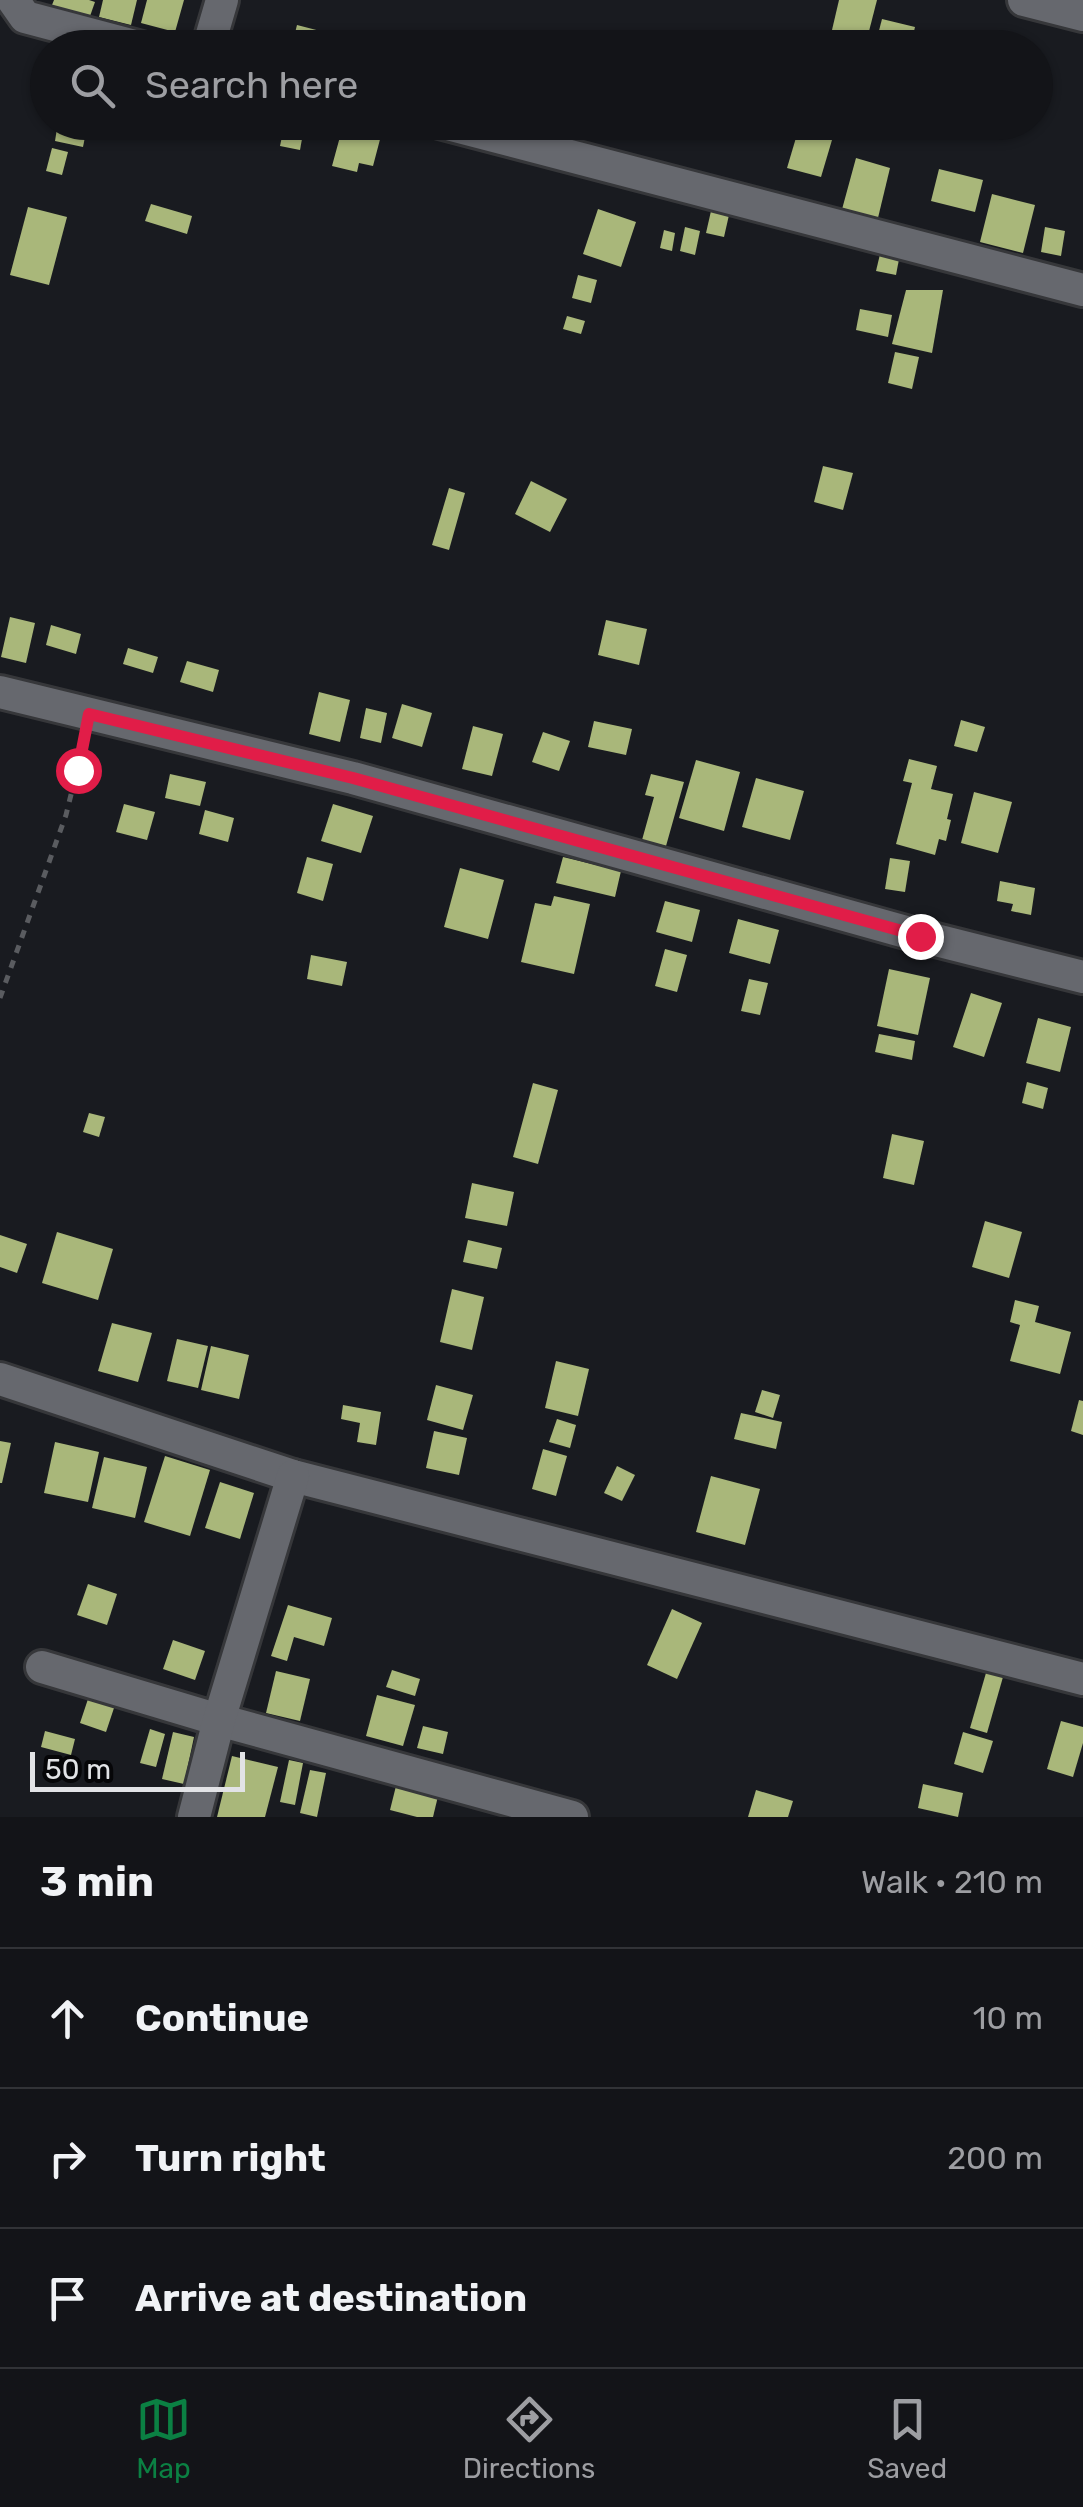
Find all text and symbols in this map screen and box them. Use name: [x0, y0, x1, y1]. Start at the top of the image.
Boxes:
search box: [30, 30, 1053, 140]
icon: search: [65, 58, 120, 113]
text: Search here: [145, 62, 358, 108]
route start: [56, 748, 102, 794]
route end: [898, 914, 944, 960]
scale bar: [30, 1747, 245, 1792]
text: 50 m: [45, 1753, 111, 1786]
text: 3 min: [40, 1857, 154, 1907]
text: Walk · 210 m: [861, 1863, 1043, 1901]
icon: ahead: [40, 1991, 95, 2046]
text: Continue: [135, 1995, 309, 2041]
text: 10 m: [973, 1999, 1043, 2037]
icon: right: [40, 2131, 95, 2186]
text: Turn right: [135, 2135, 326, 2181]
text: 200 m: [947, 2139, 1043, 2177]
icon: arrive: [40, 2271, 95, 2326]
text: Arrive at destination: [135, 2275, 527, 2321]
tab: Map: [136, 2392, 191, 2485]
tab: Directions: [463, 2392, 595, 2485]
tab: Saved: [867, 2392, 947, 2485]

